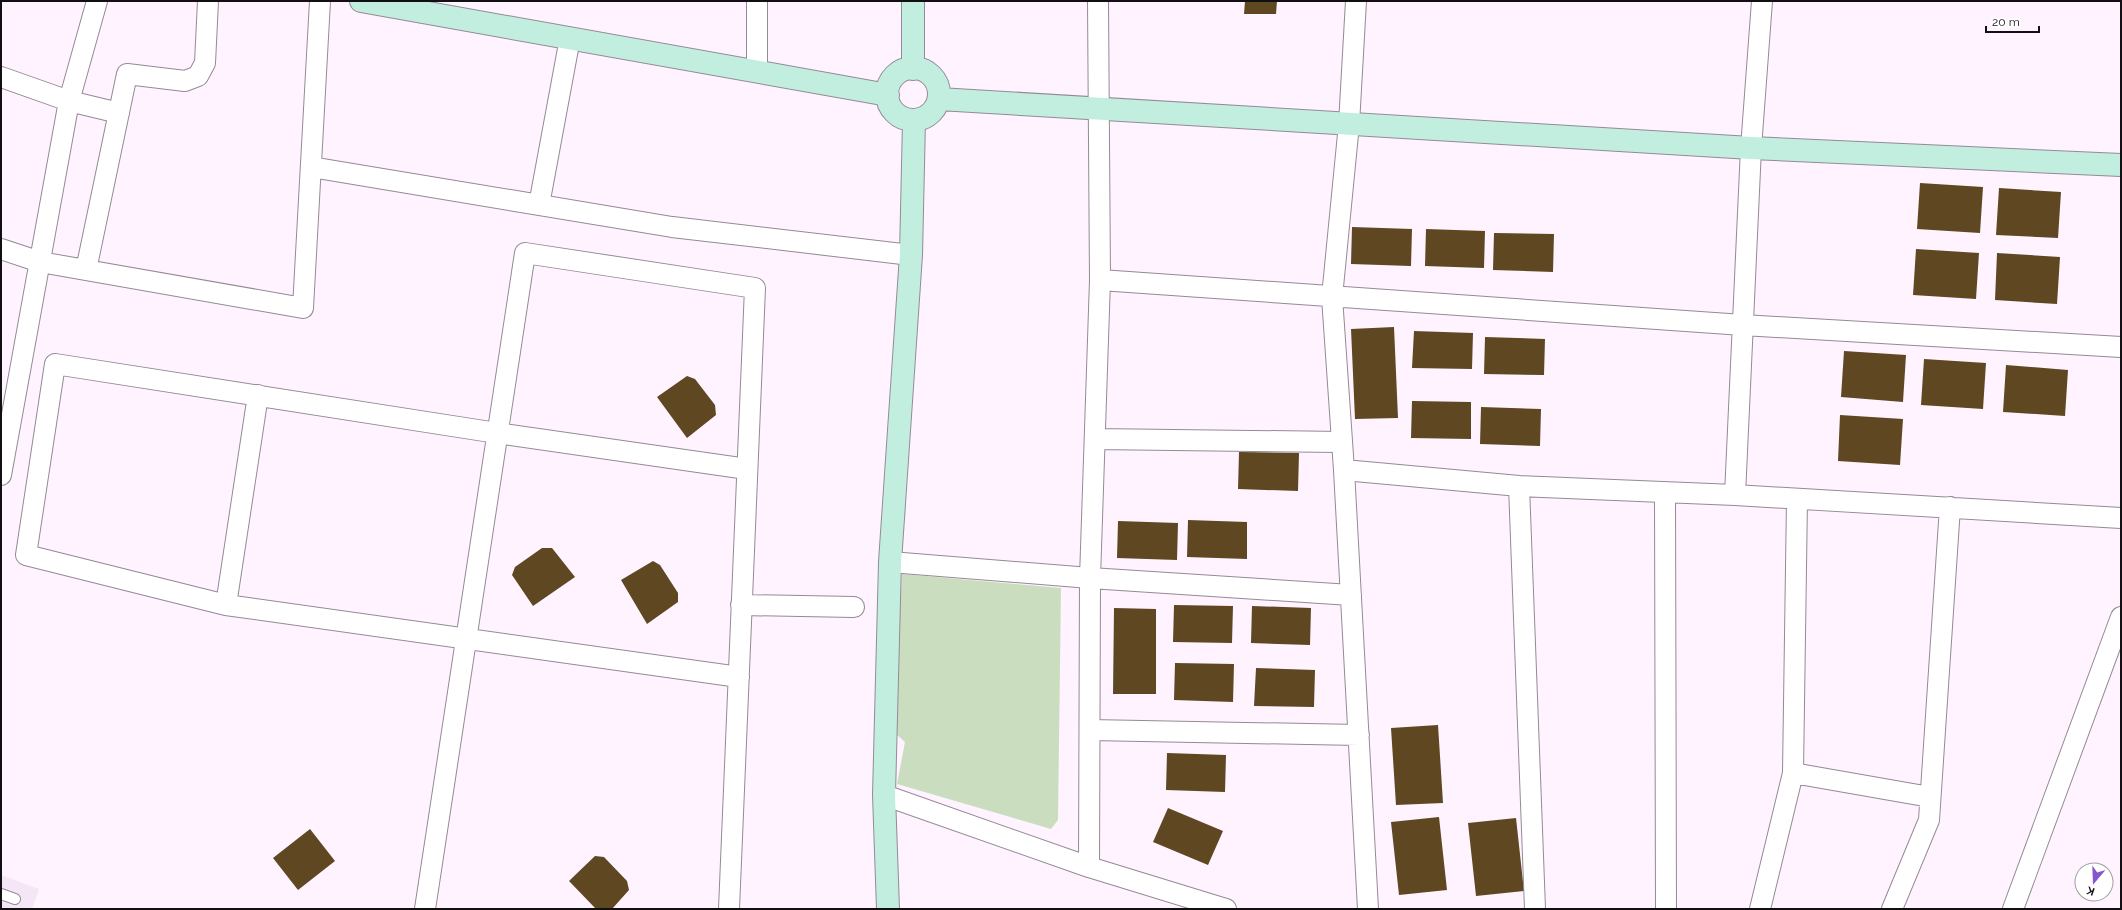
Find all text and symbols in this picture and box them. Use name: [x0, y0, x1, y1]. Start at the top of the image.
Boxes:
scale bar: [1986, 8, 2039, 34]
text: 20 m: [1992, 15, 2020, 29]
north arrow: [2074, 862, 2114, 902]
text: K: [2085, 883, 2097, 898]

